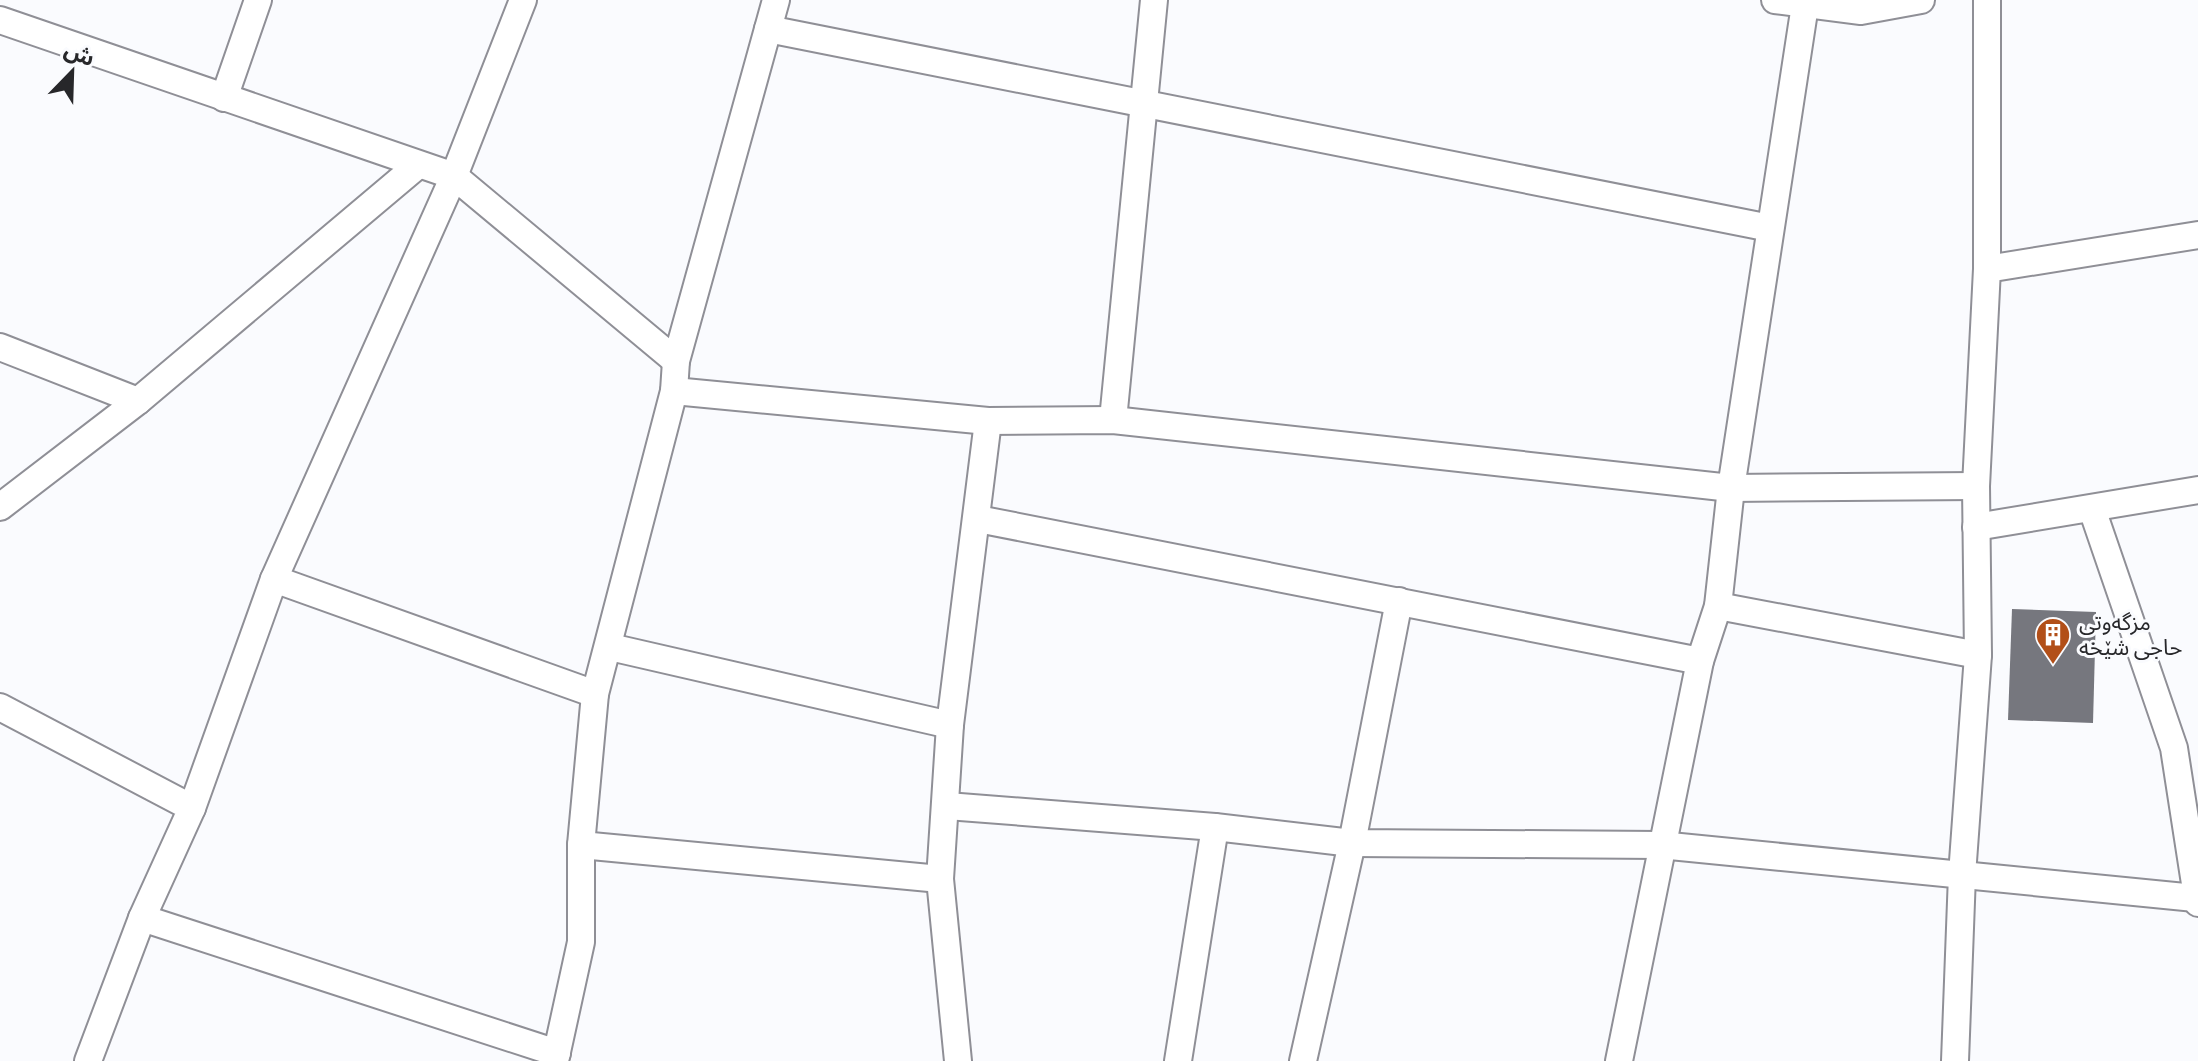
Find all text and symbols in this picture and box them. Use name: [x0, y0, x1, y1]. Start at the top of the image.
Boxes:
north arrow: [32, 32, 112, 112]
text: ش: [60, 35, 99, 72]
place label: مزگەوتی حاجی شێخە: [2079, 608, 2182, 661]
building icon: مزگەوتی حاجی شێخە: [2034, 616, 2072, 666]

